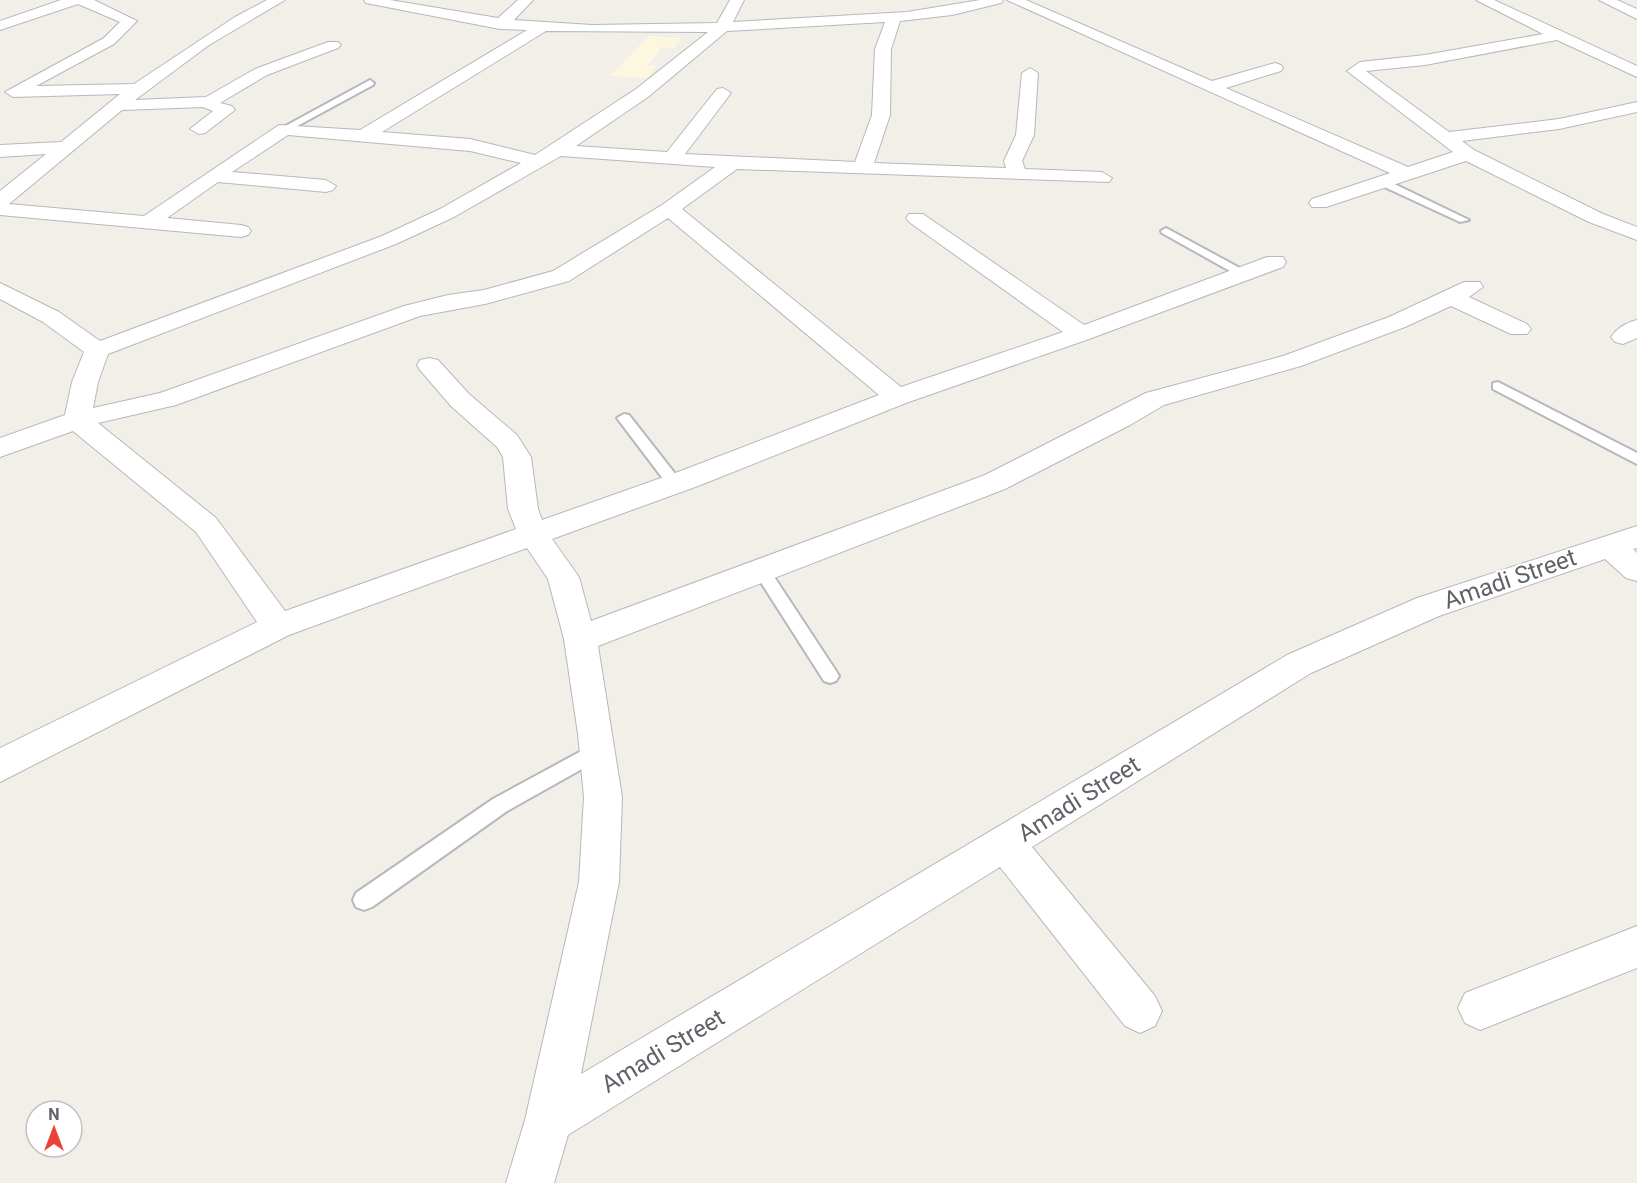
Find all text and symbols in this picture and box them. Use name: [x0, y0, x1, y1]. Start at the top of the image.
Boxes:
street label: Amadi Street: [1440, 543, 1580, 615]
street label: Amadi Street: [1013, 750, 1145, 848]
street label: Amadi Street: [596, 1003, 730, 1099]
north arrow: [24, 1099, 84, 1159]
text: N: [48, 1105, 60, 1124]

